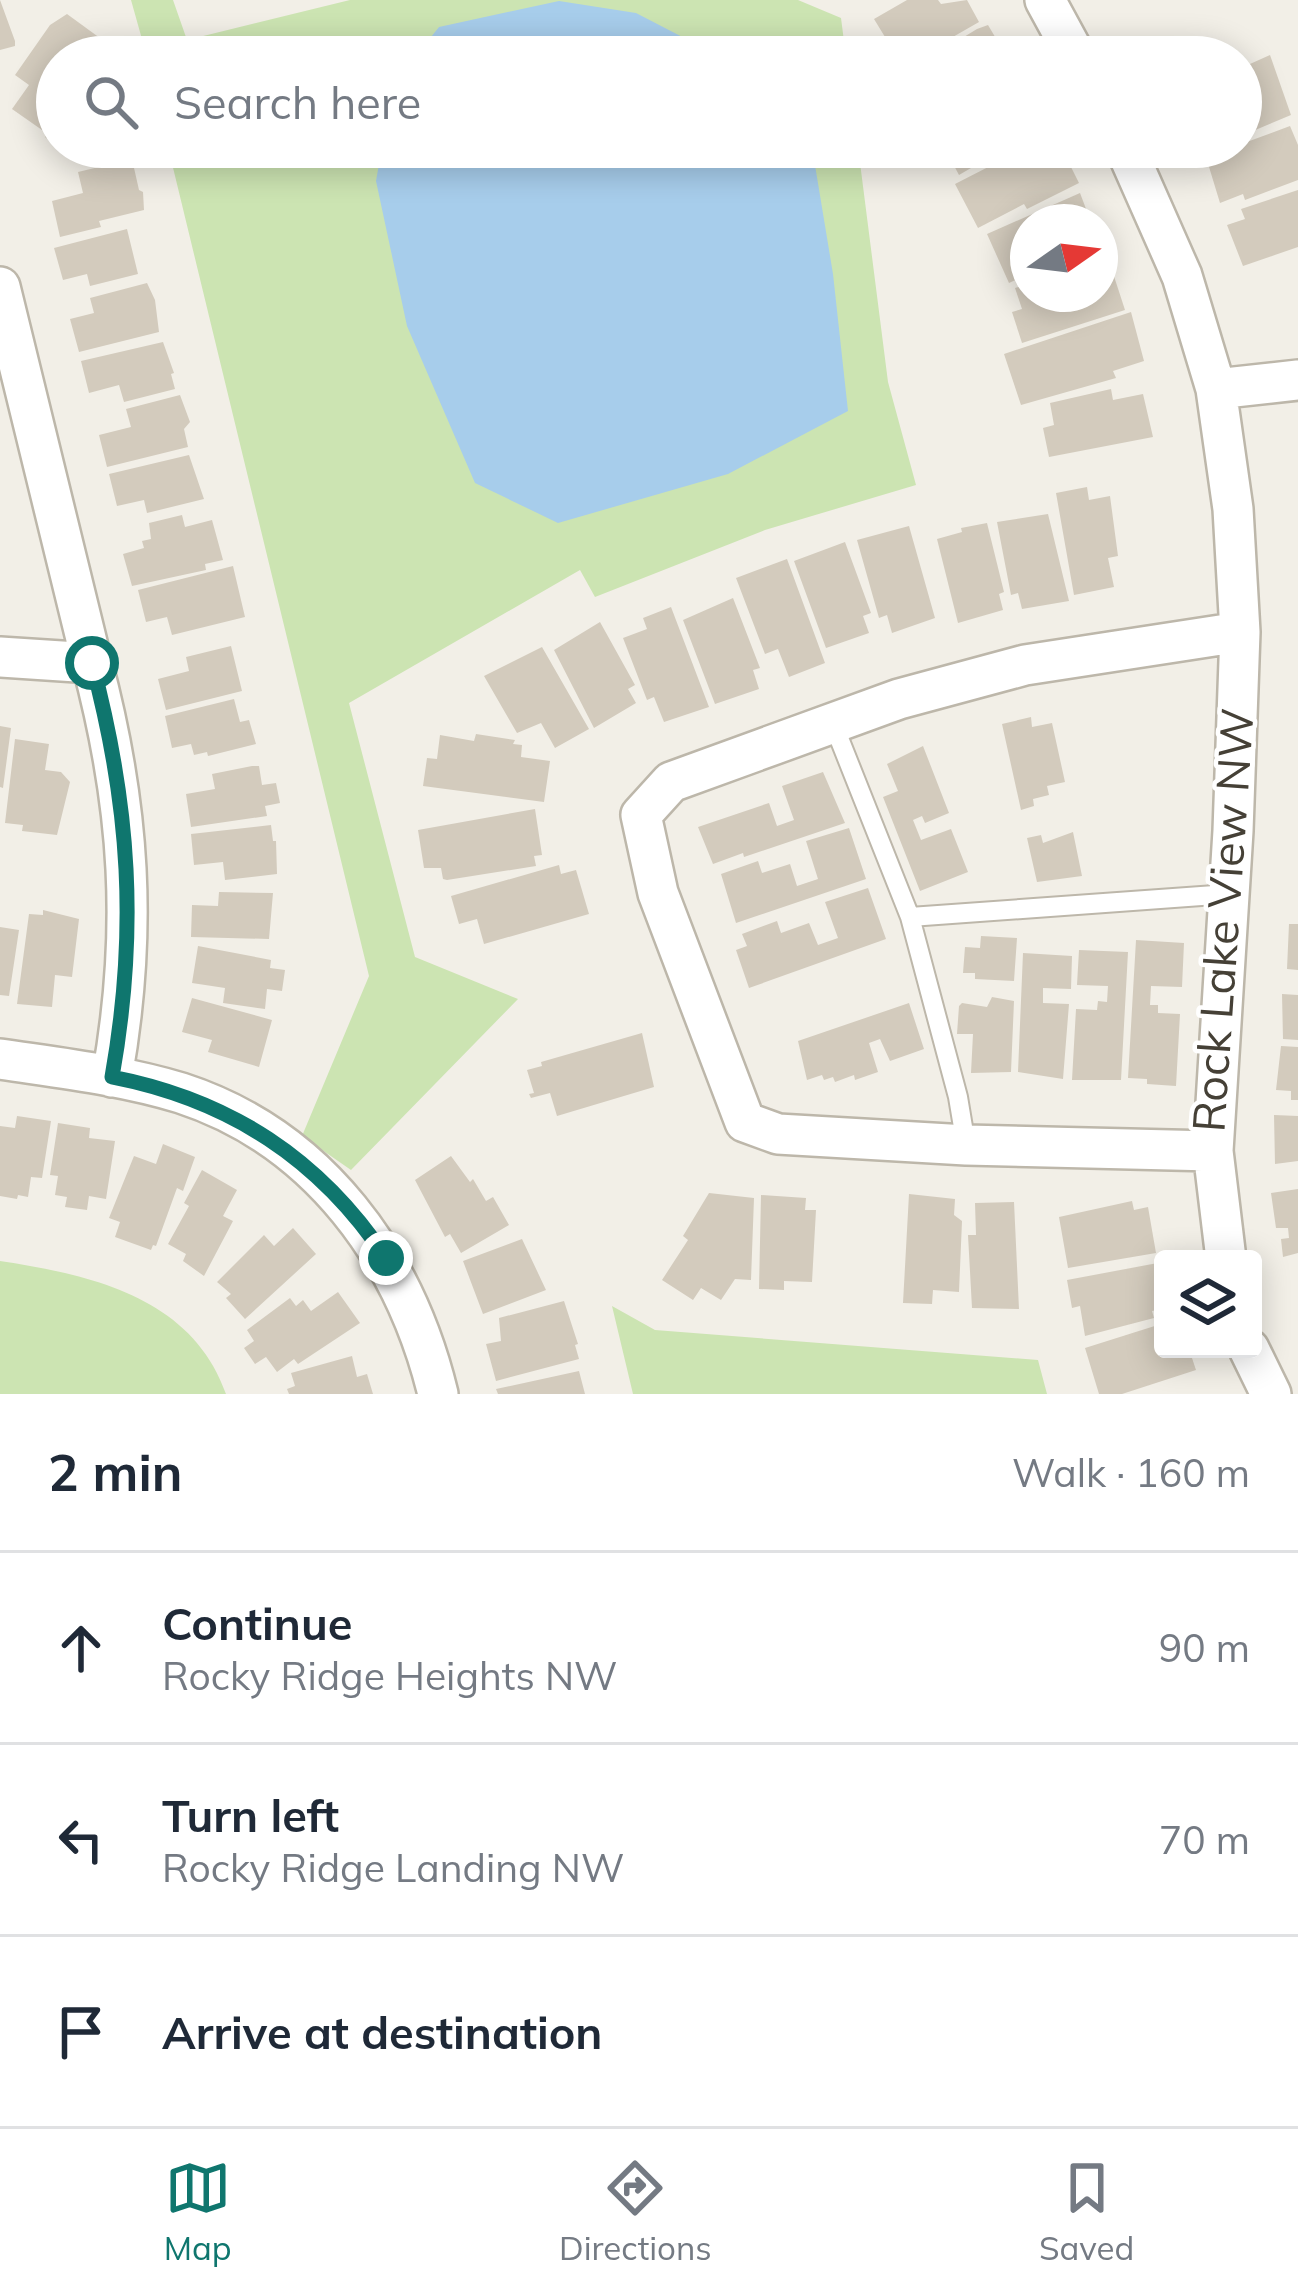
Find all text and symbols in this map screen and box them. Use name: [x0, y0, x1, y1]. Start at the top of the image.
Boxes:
search box: [36, 36, 1262, 168]
icon: search: [78, 69, 144, 135]
text: Search here: [174, 74, 421, 130]
north arrow: [1010, 204, 1118, 312]
route start: [65, 636, 119, 690]
street label: Rock Lake View NW: [1179, 706, 1265, 1134]
route end: [359, 1231, 413, 1285]
map controls: [1154, 1250, 1262, 1358]
button: layers: [1154, 1250, 1262, 1358]
text: 2 min: [48, 1440, 183, 1504]
text: Walk · 160 m: [1012, 1448, 1250, 1497]
text: Continue: [162, 1595, 352, 1651]
icon: ahead: [48, 1615, 114, 1681]
text: 90 m: [1159, 1623, 1250, 1672]
text: Rocky Ridge Heights NW: [162, 1651, 617, 1700]
text: Turn left: [162, 1787, 339, 1843]
icon: left: [48, 1807, 114, 1873]
text: 70 m: [1159, 1815, 1250, 1864]
text: Rocky Ridge Landing NW: [162, 1843, 624, 1892]
icon: arrive: [48, 1999, 114, 2065]
text: Arrive at destination: [162, 2004, 602, 2060]
tab: Map: [164, 2155, 232, 2268]
tab: Directions: [559, 2155, 712, 2268]
tab: Saved: [1039, 2155, 1134, 2268]

